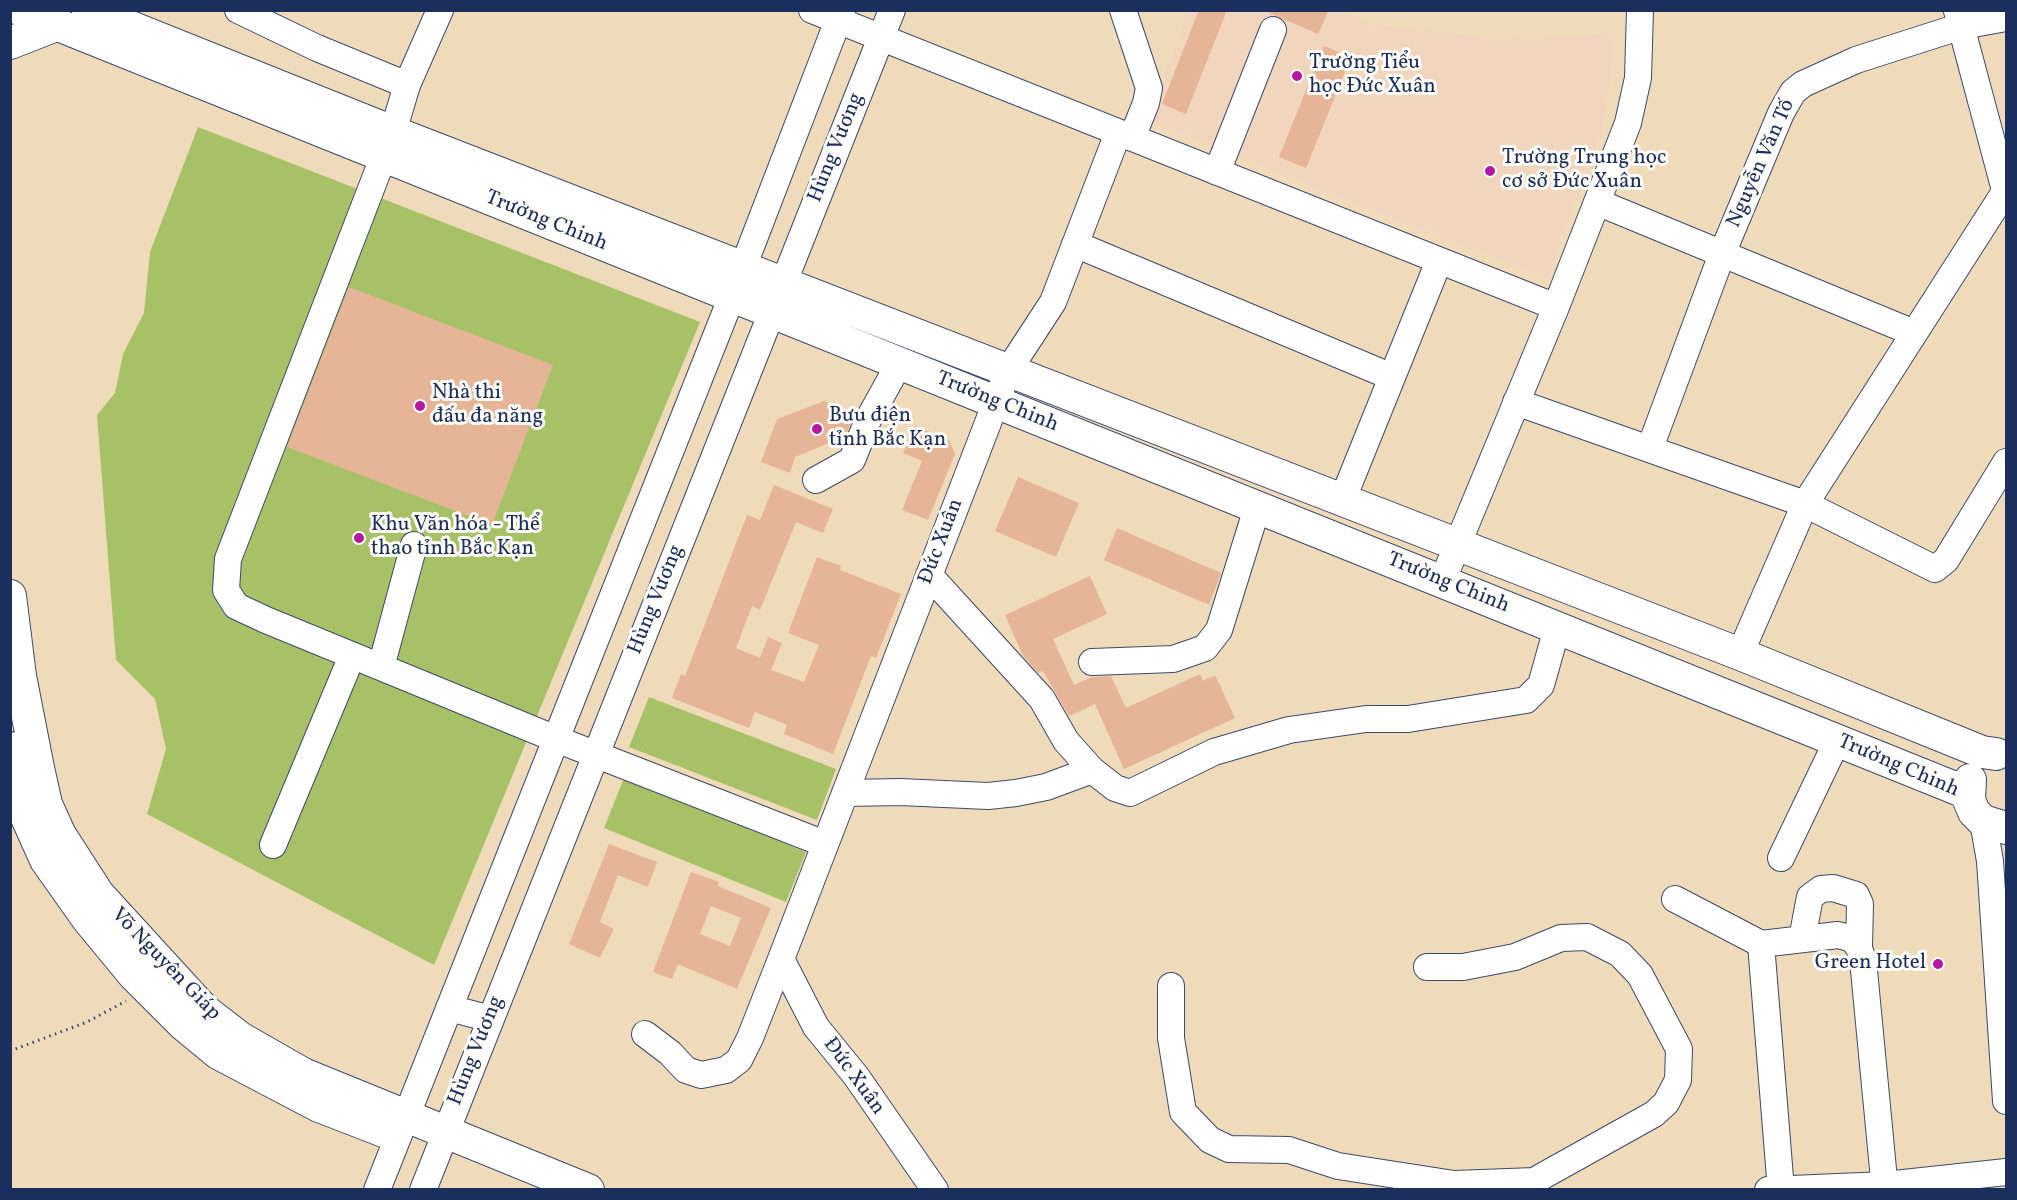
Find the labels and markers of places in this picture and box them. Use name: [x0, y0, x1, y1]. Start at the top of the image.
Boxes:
place label: Trường Tiểu học Đức Xuân: [1309, 51, 1436, 101]
marker: Trường Tiểu học Đức Xuân: [1290, 69, 1304, 83]
place label: Trường Trung học cơ sở Đức Xuân: [1502, 146, 1666, 196]
marker: Trường Trung học cơ sở Đức Xuân: [1483, 164, 1497, 178]
place label: Nhà thi đấu đa năng: [432, 381, 543, 431]
marker: Nhà thi đấu đa năng: [413, 399, 427, 413]
place label: Bưu điện tỉnh Bắc Kạn: [829, 404, 946, 454]
marker: Bưu điện tỉnh Bắc Kạn: [810, 422, 824, 436]
place label: Khu Văn hóa - Thể thao tỉnh Bắc Kạn: [371, 513, 540, 563]
marker: Khu Văn hóa - Thể thao tỉnh Bắc Kạn: [352, 531, 366, 545]
place label: Green Hotel: [1815, 951, 1926, 977]
marker: Green Hotel: [1931, 957, 1945, 971]

